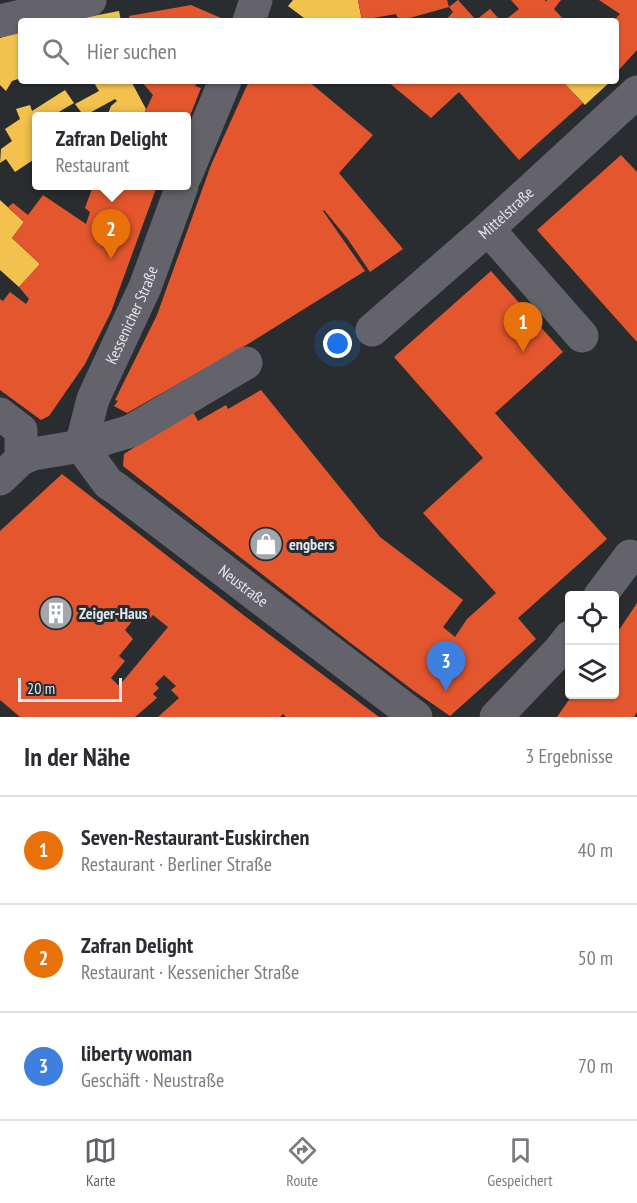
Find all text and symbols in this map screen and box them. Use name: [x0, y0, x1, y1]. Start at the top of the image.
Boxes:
search box: [18, 18, 619, 84]
icon: search: [39, 35, 72, 68]
text: Hier suchen: [87, 37, 177, 65]
popup: [32, 112, 191, 190]
text: Zafran Delight: [55, 124, 168, 152]
text: Restaurant: [55, 152, 129, 178]
street label: Mittelstraße: [474, 182, 538, 243]
pin: 2: [92, 210, 130, 259]
street label: Kessenicher Straße: [101, 263, 162, 367]
pin: 1: [504, 302, 542, 352]
your location: [323, 329, 352, 358]
shop icon: engbers: [248, 526, 284, 562]
place label: engbers: [289, 534, 335, 554]
street label: Neustraße: [215, 560, 273, 611]
map controls: [565, 591, 619, 699]
button: locate: [565, 591, 619, 645]
building icon: Zeiger-Haus: [38, 595, 74, 631]
place label: Zeiger-Haus: [79, 603, 148, 623]
pin: 3: [426, 642, 466, 691]
button: layers: [565, 645, 619, 699]
scale bar: [18, 675, 122, 702]
text: 20 m: [27, 678, 55, 698]
text: In der Nähe: [24, 740, 130, 773]
text: 3 Ergebnisse: [525, 743, 613, 769]
text: Seven-Restaurant-Euskirchen: [81, 823, 309, 851]
text: 1: [39, 837, 48, 863]
text: 40 m: [578, 837, 613, 863]
text: Restaurant · Berliner Straße: [81, 851, 272, 877]
text: Zafran Delight: [81, 931, 193, 959]
text: 2: [39, 945, 48, 971]
text: 50 m: [578, 945, 613, 971]
text: Restaurant · Kessenicher Straße: [81, 959, 299, 985]
text: liberty woman: [81, 1039, 192, 1067]
text: 3: [39, 1053, 48, 1079]
text: 70 m: [578, 1053, 613, 1079]
text: Geschäft · Neustraße: [81, 1067, 224, 1093]
tab: Karte: [84, 1134, 117, 1190]
tab: Route: [286, 1134, 319, 1190]
tab: Gespeichert: [487, 1134, 553, 1190]

